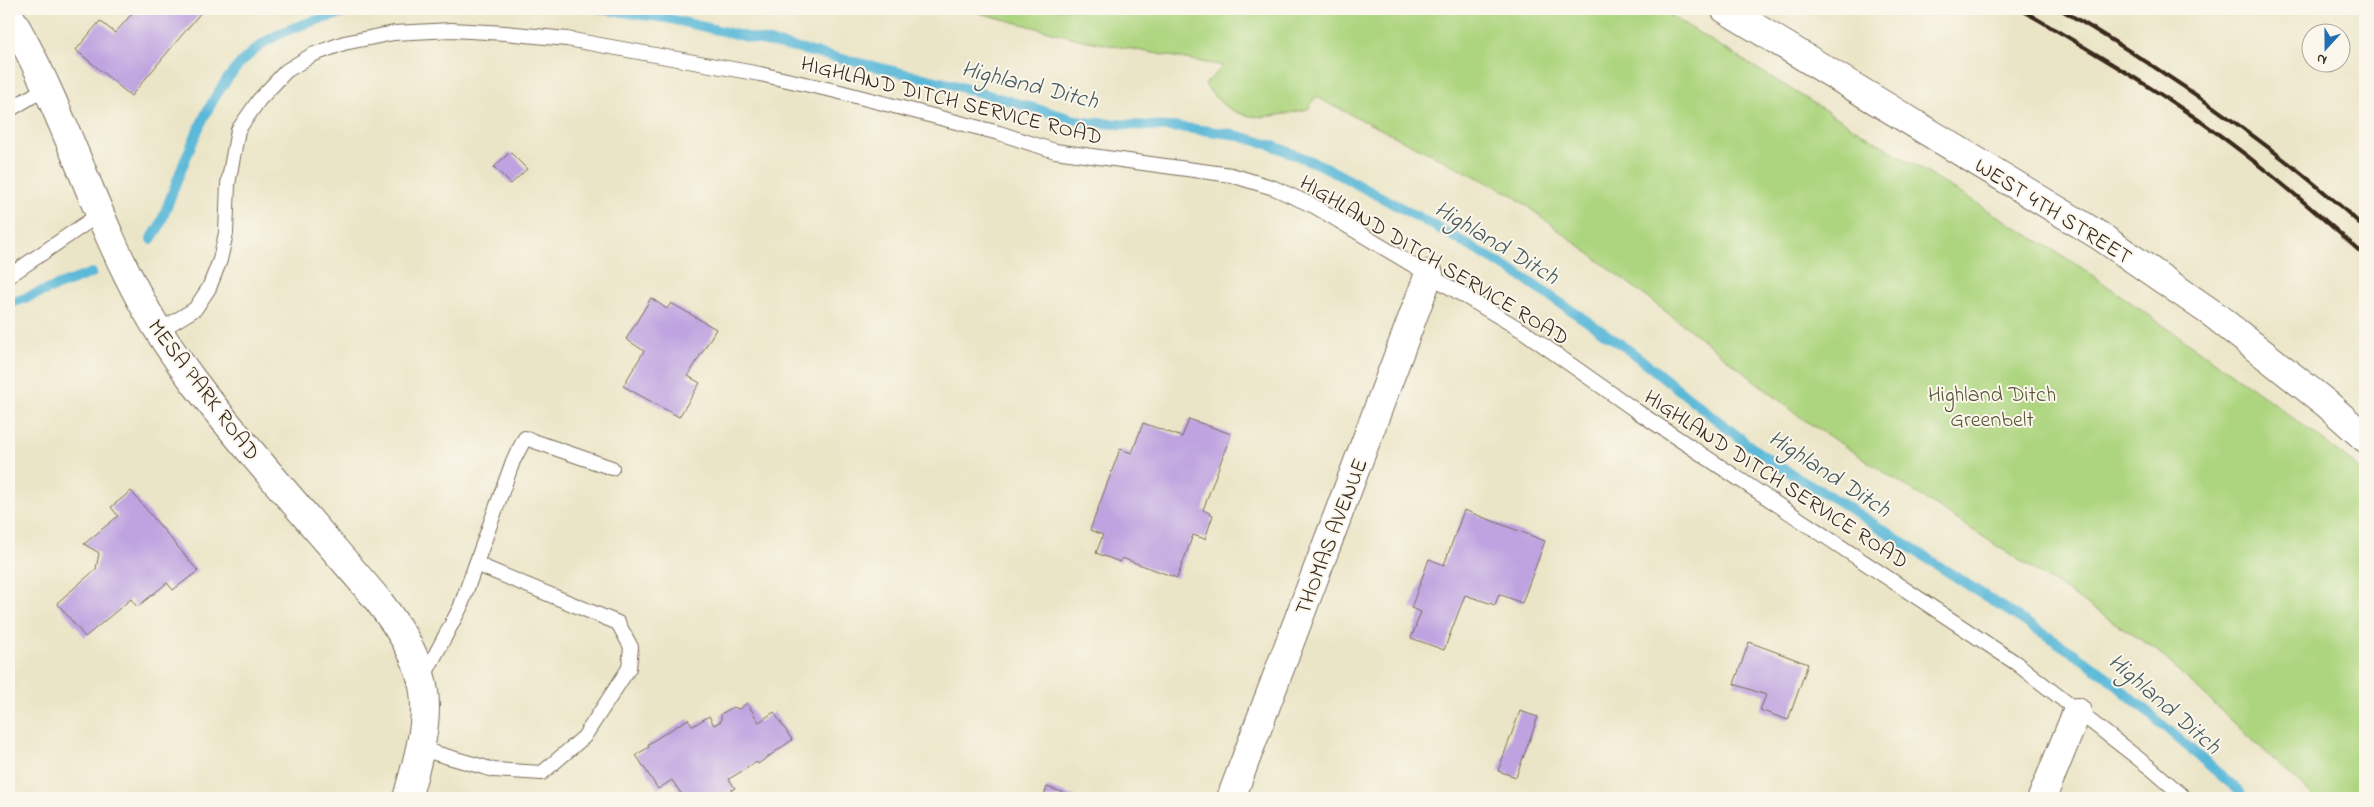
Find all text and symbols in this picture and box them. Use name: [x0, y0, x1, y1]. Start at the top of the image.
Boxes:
north arrow: [2302, 22, 2352, 72]
text: N: [2314, 47, 2330, 70]
street label: HIGHLAND DITCH SERVICE ROAD: [797, 49, 1105, 155]
water label: Highland Ditch: [957, 53, 1102, 120]
street label: WEST 4TH STREET: [1967, 151, 2138, 274]
street label: HIGHLAND DITCH SERVICE ROAD: [1293, 168, 1574, 355]
water label: Highland Ditch: [1427, 193, 1565, 295]
street label: MESA PARK ROAD: [139, 313, 266, 468]
park label: Highland Ditch Greenbelt: [1928, 380, 2056, 437]
street label: HIGHLAND DITCH SERVICE ROAD: [1637, 383, 1914, 578]
water label: Highland Ditch: [1760, 422, 1897, 528]
street label: THOMAS AVENUE: [1288, 454, 1377, 620]
water label: Highland Ditch: [2099, 646, 2228, 764]

